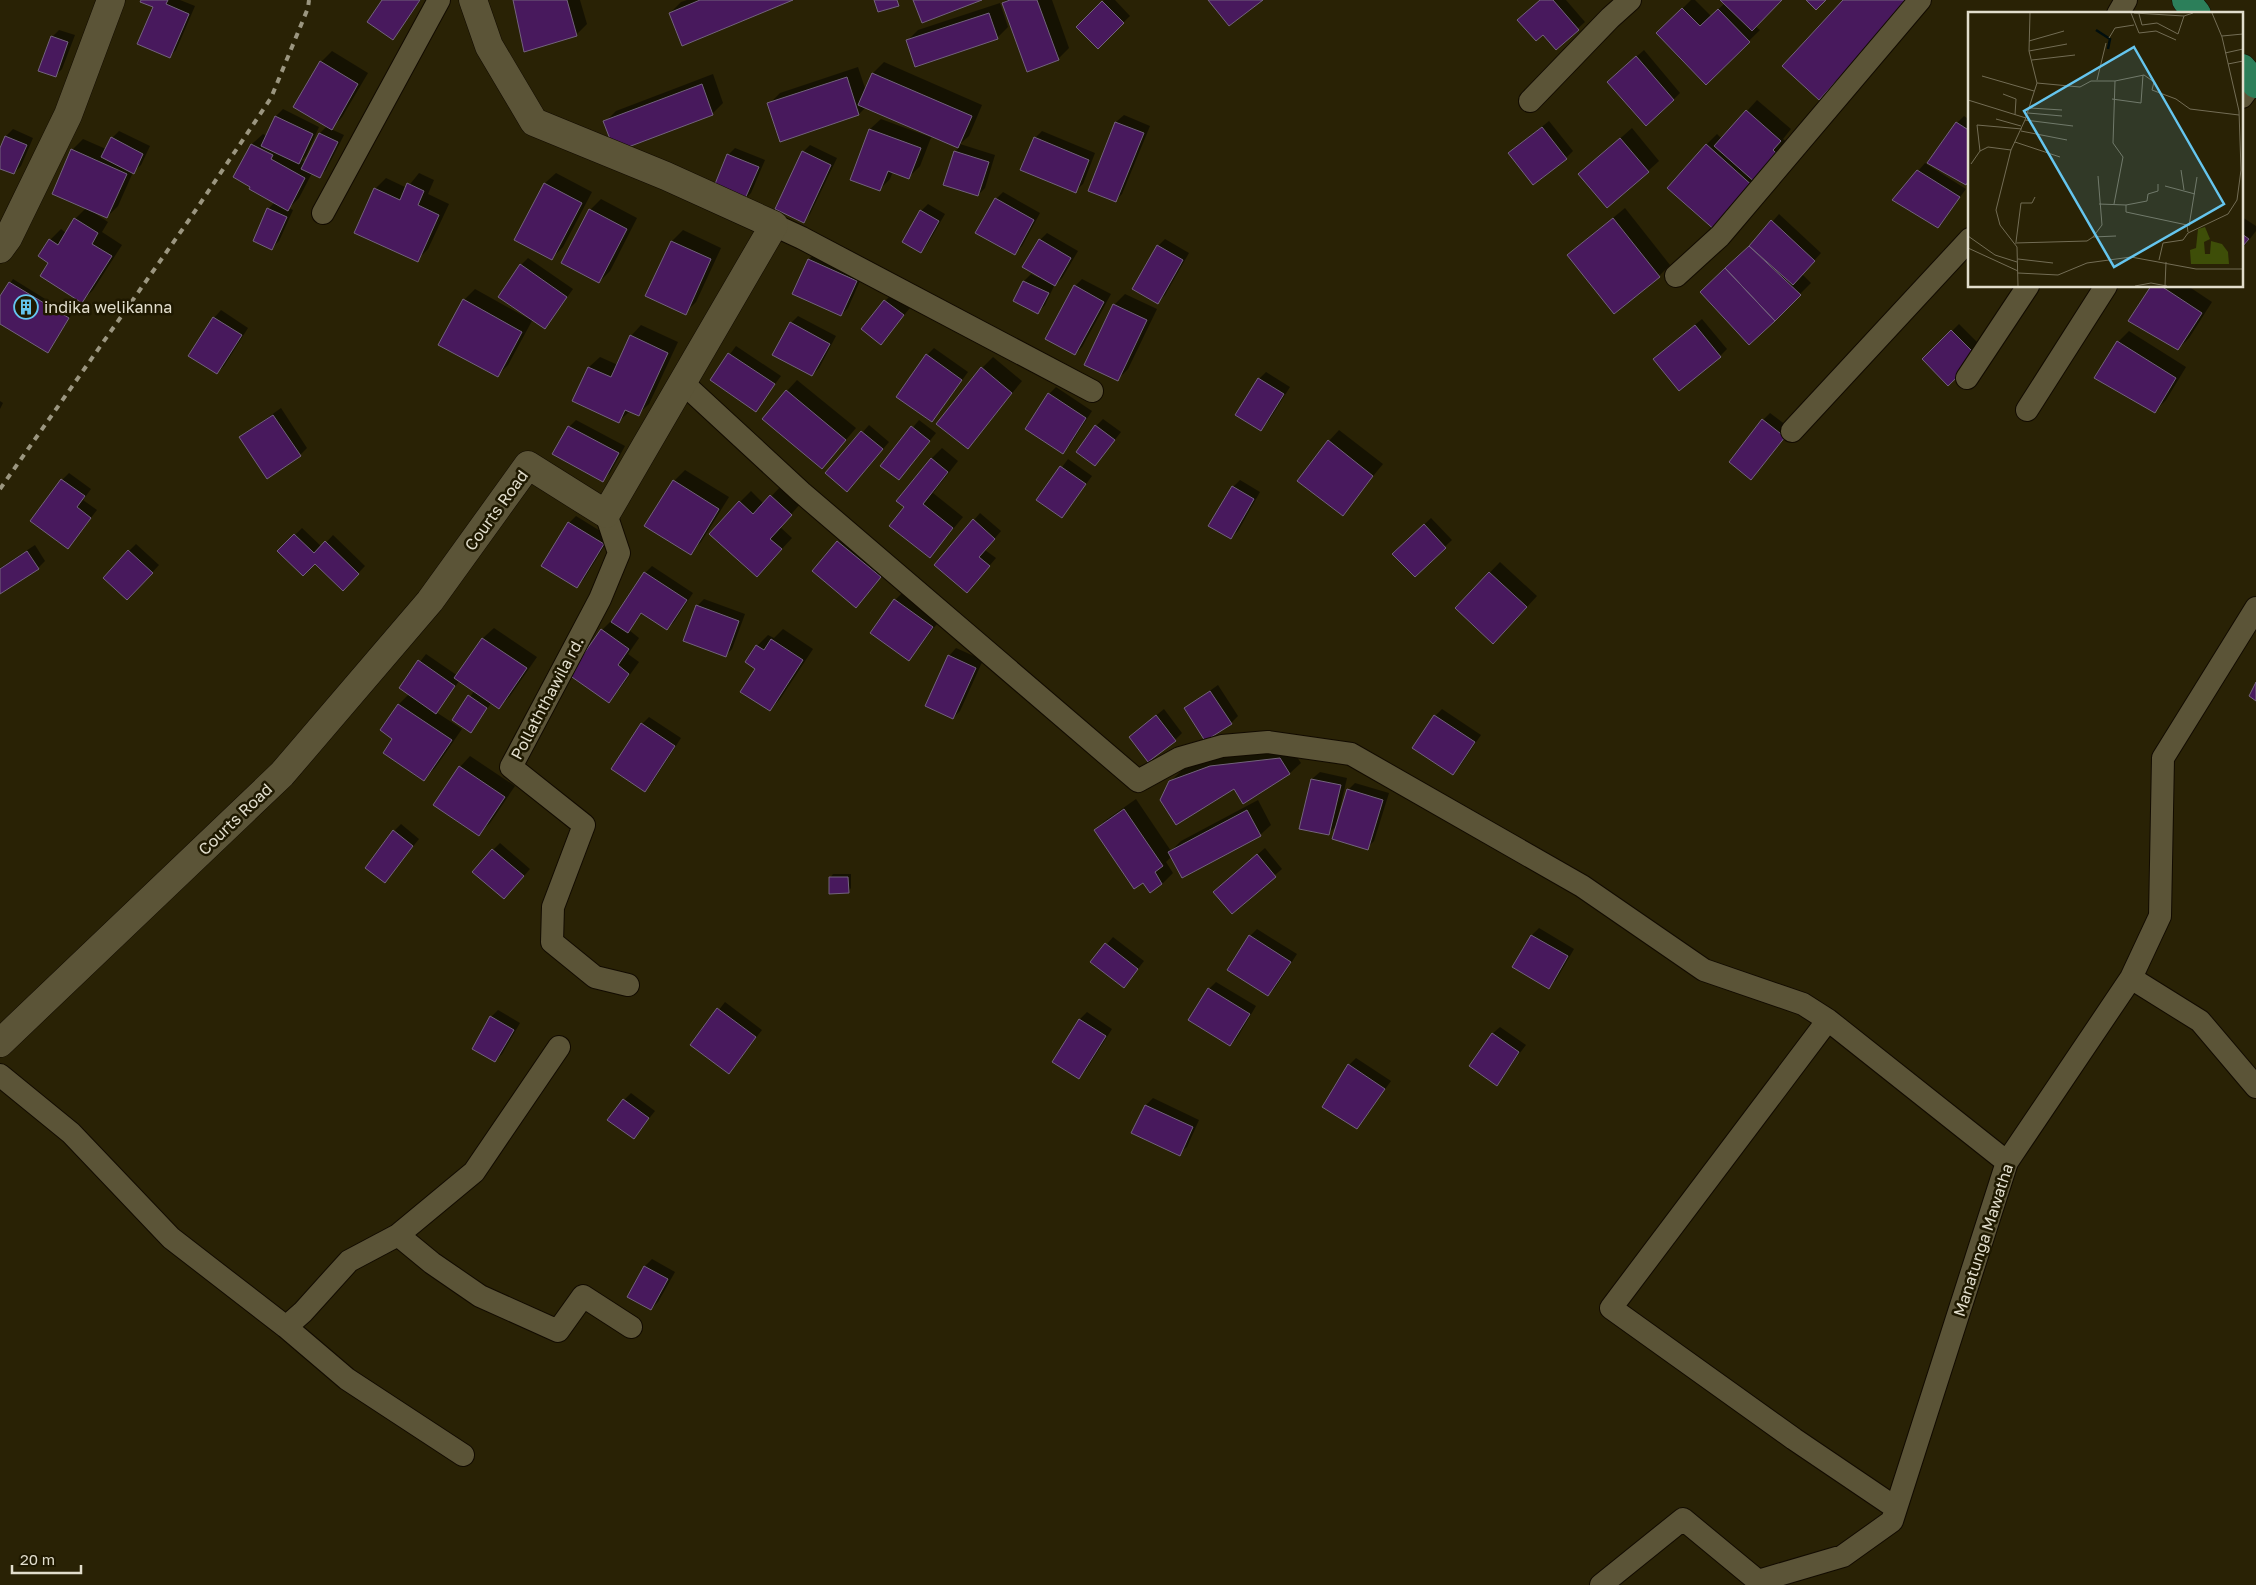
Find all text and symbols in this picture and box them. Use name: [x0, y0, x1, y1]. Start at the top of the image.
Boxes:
inset map: [1968, 12, 2244, 288]
building icon: indika welikanna: [13, 294, 39, 320]
place label: indika welikanna: [44, 297, 172, 317]
street label: Courts Road: [460, 466, 532, 554]
street label: Pollaththawila rd.: [506, 633, 588, 763]
street label: Courts Road: [194, 779, 276, 859]
street label: Manatunga Mawatha: [1949, 1161, 2017, 1319]
scale bar: [12, 1542, 81, 1574]
text: 20 m: [20, 1550, 55, 1568]

